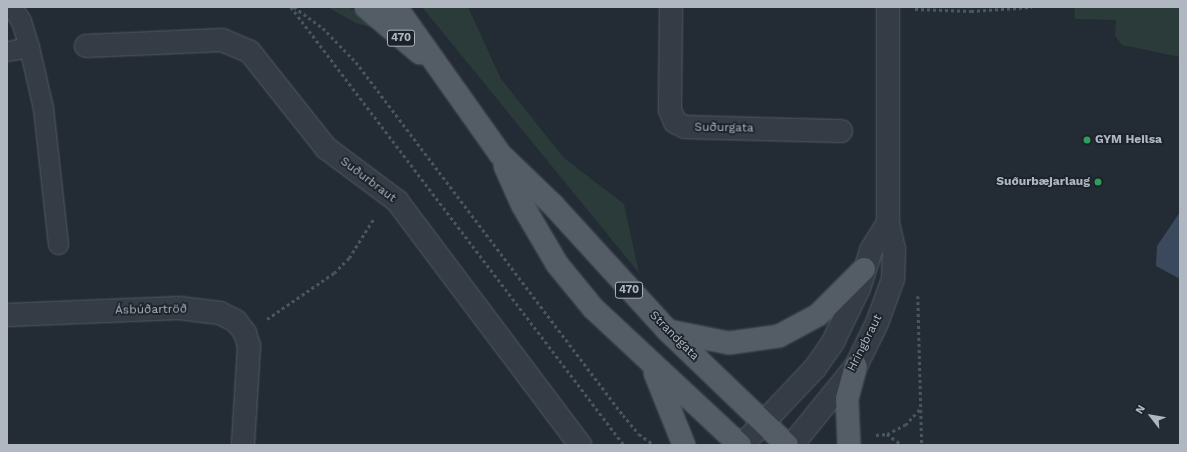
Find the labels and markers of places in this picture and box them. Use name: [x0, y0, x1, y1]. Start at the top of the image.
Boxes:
place label: GYM Heilsa: [1095, 133, 1162, 147]
marker: GYM Heilsa: [1082, 135, 1092, 145]
place label: Suðurbæjarlaug: [996, 175, 1090, 189]
marker: Suðurbæjarlaug: [1093, 177, 1103, 187]

